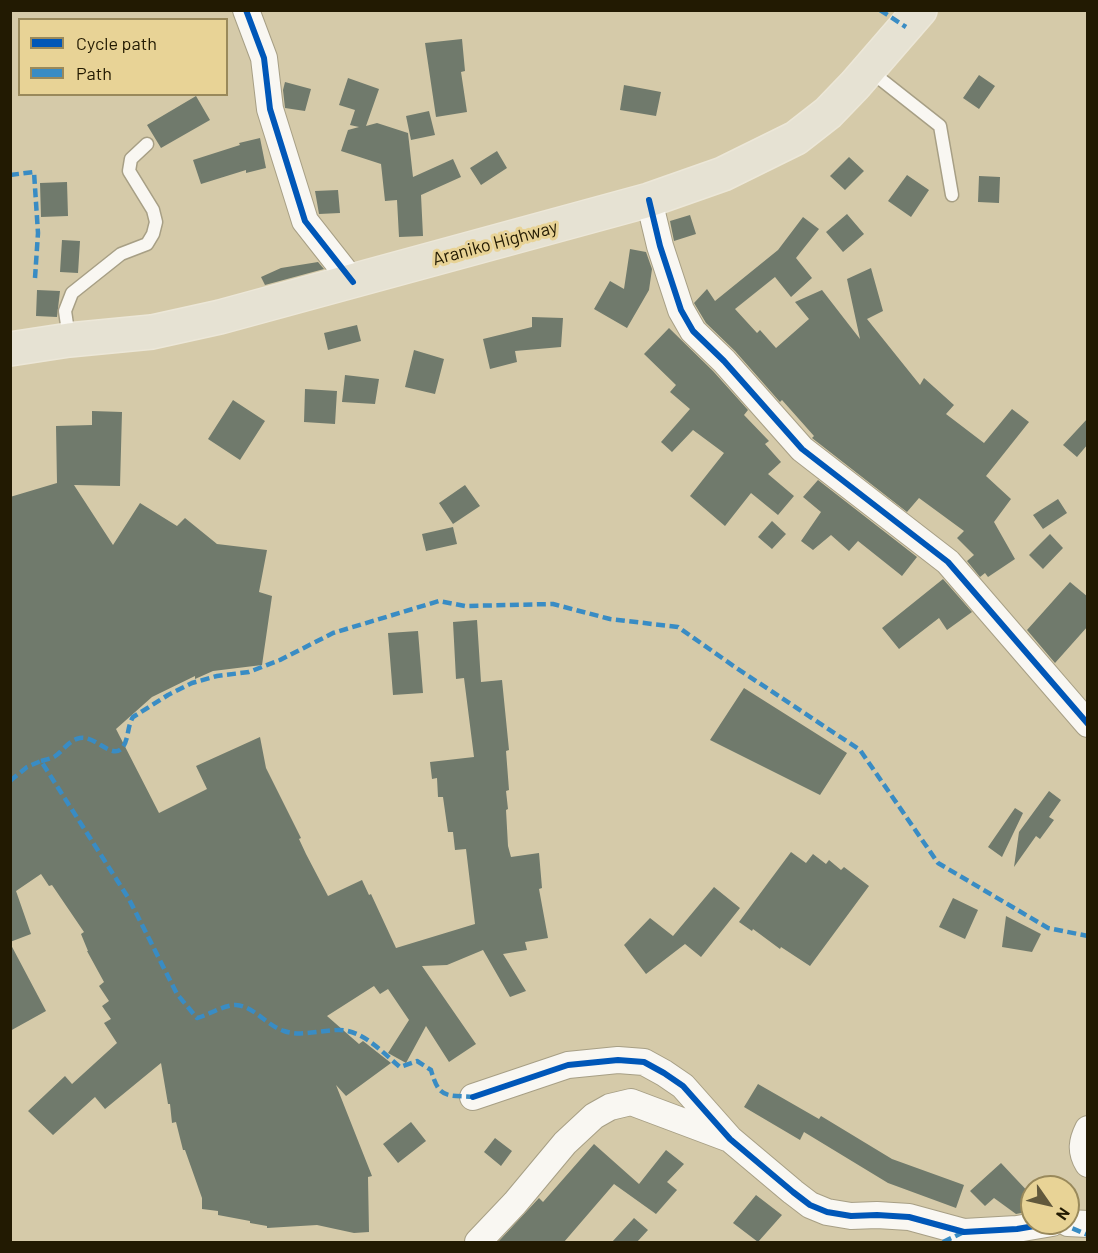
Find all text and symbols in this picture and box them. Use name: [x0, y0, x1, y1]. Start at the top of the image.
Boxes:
legend: [18, 18, 228, 96]
text: Cycle path: [76, 32, 157, 54]
text: Path: [76, 62, 112, 84]
street label: Araniko Highway: [430, 216, 560, 270]
north arrow: [1020, 1175, 1080, 1235]
text: N: [1053, 1204, 1075, 1224]

